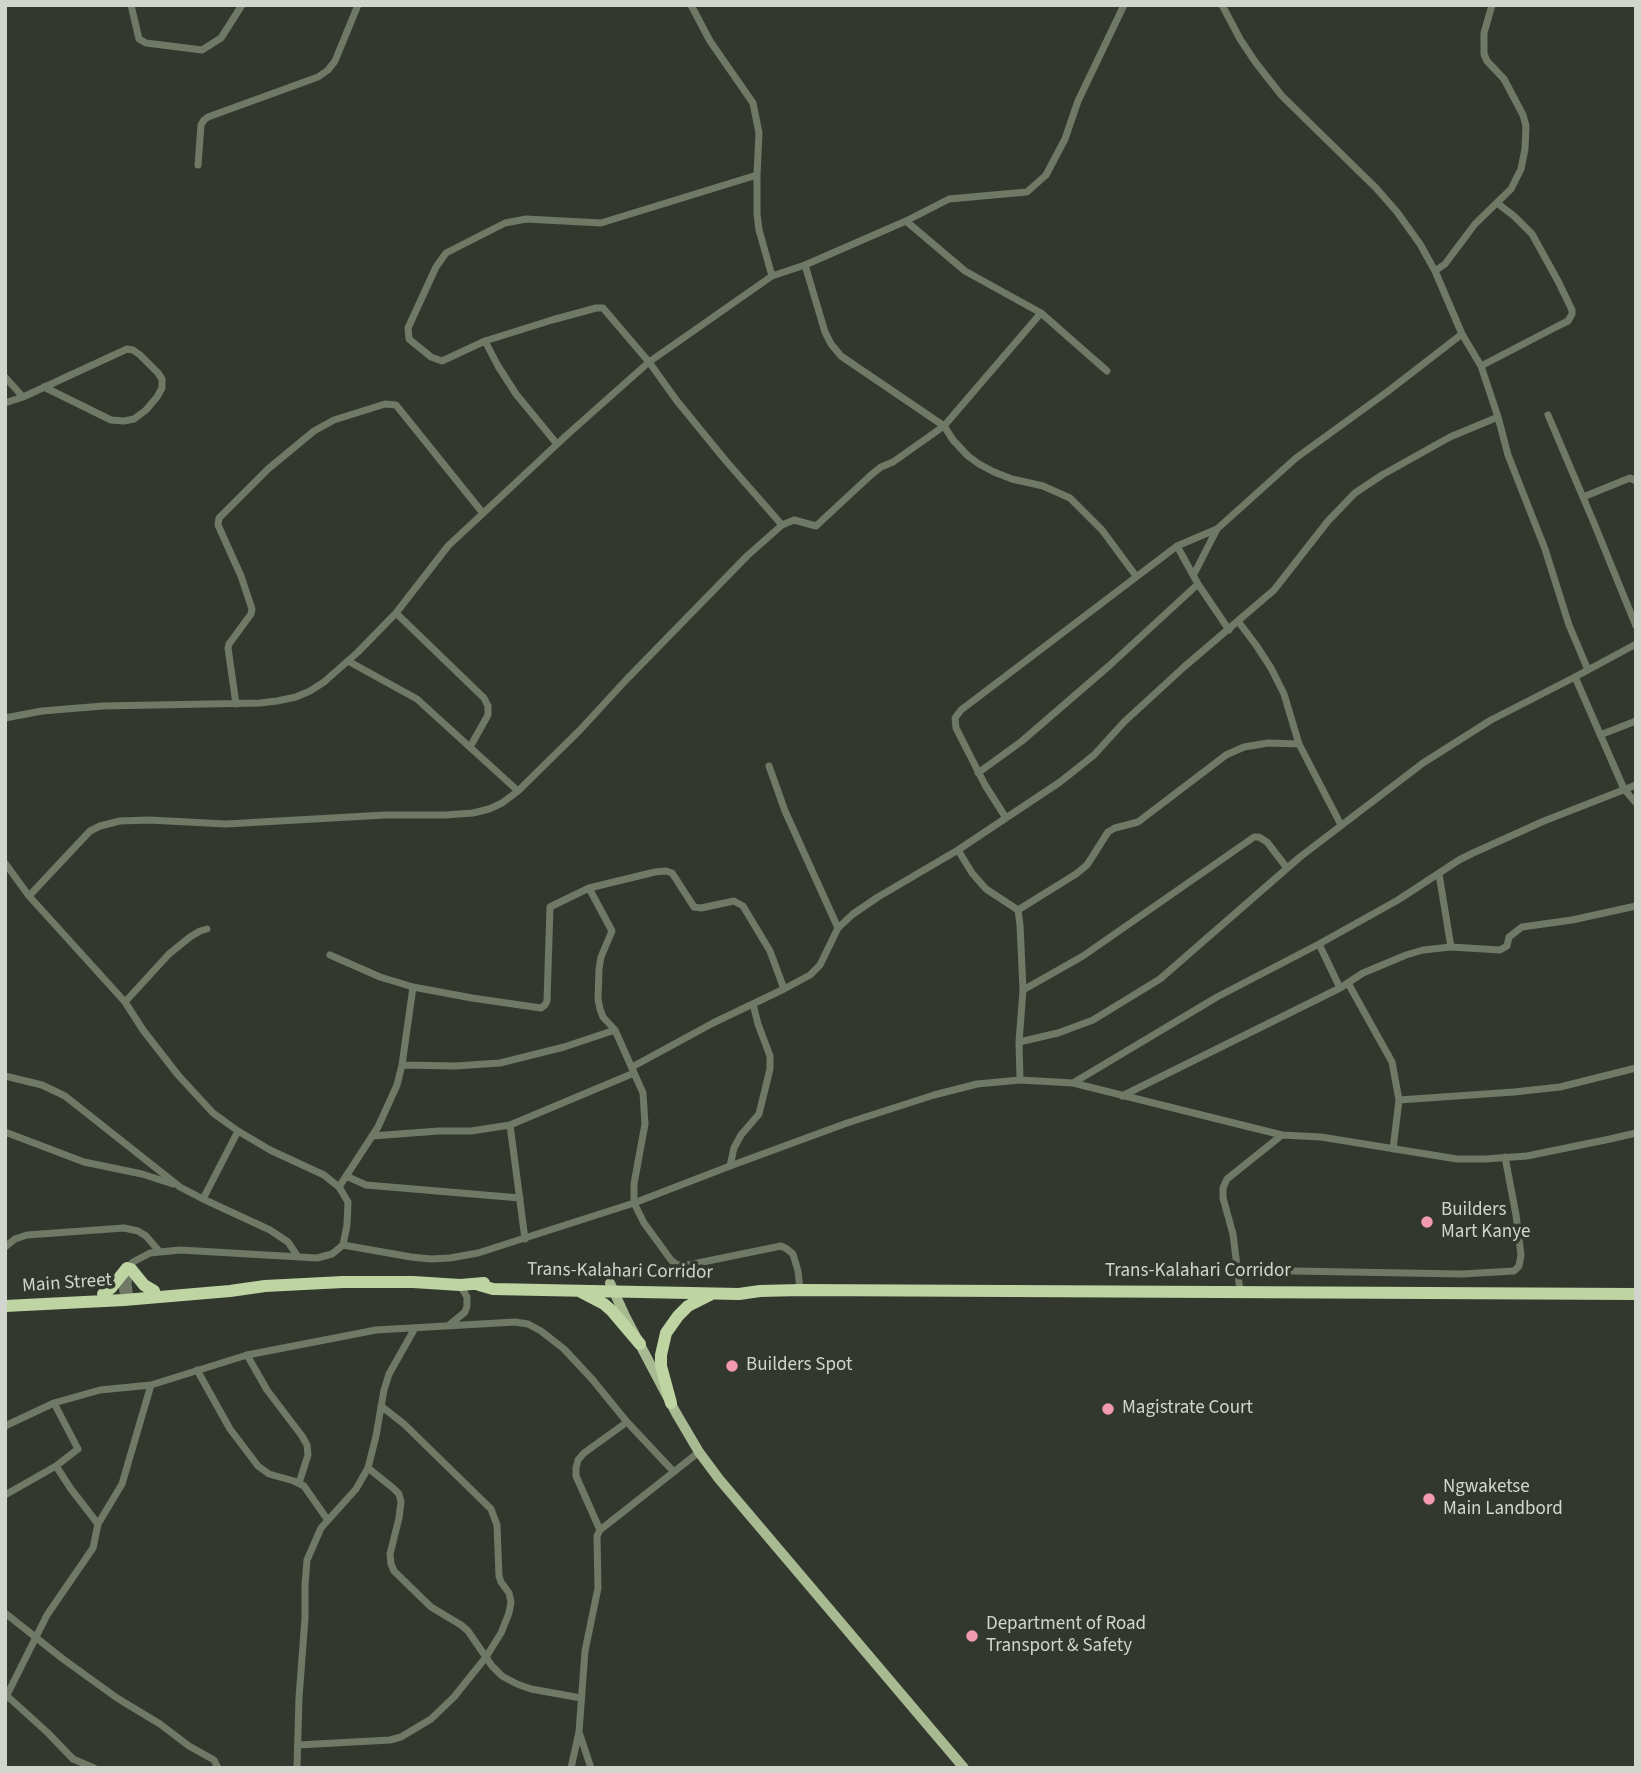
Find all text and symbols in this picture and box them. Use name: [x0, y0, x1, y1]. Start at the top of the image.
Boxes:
place label: Builders Mart Kanye: [1441, 1200, 1530, 1244]
marker: Builders Mart Kanye: [1419, 1214, 1435, 1230]
street label: Trans-Kalahari Corridor: [527, 1259, 713, 1285]
street label: Trans-Kalahari Corridor: [1105, 1261, 1291, 1283]
street label: Main Street: [21, 1269, 113, 1299]
place label: Builders Spot: [746, 1355, 852, 1377]
marker: Builders Spot: [724, 1358, 740, 1374]
place label: Magistrate Court: [1122, 1398, 1253, 1420]
marker: Magistrate Court: [1100, 1401, 1116, 1417]
place label: Ngwaketse Main Landbord: [1443, 1477, 1563, 1521]
marker: Ngwaketse Main Landbord: [1421, 1491, 1437, 1507]
place label: Department of Road Transport & Safety: [986, 1614, 1146, 1658]
marker: Department of Road Transport & Safety: [964, 1628, 980, 1644]

